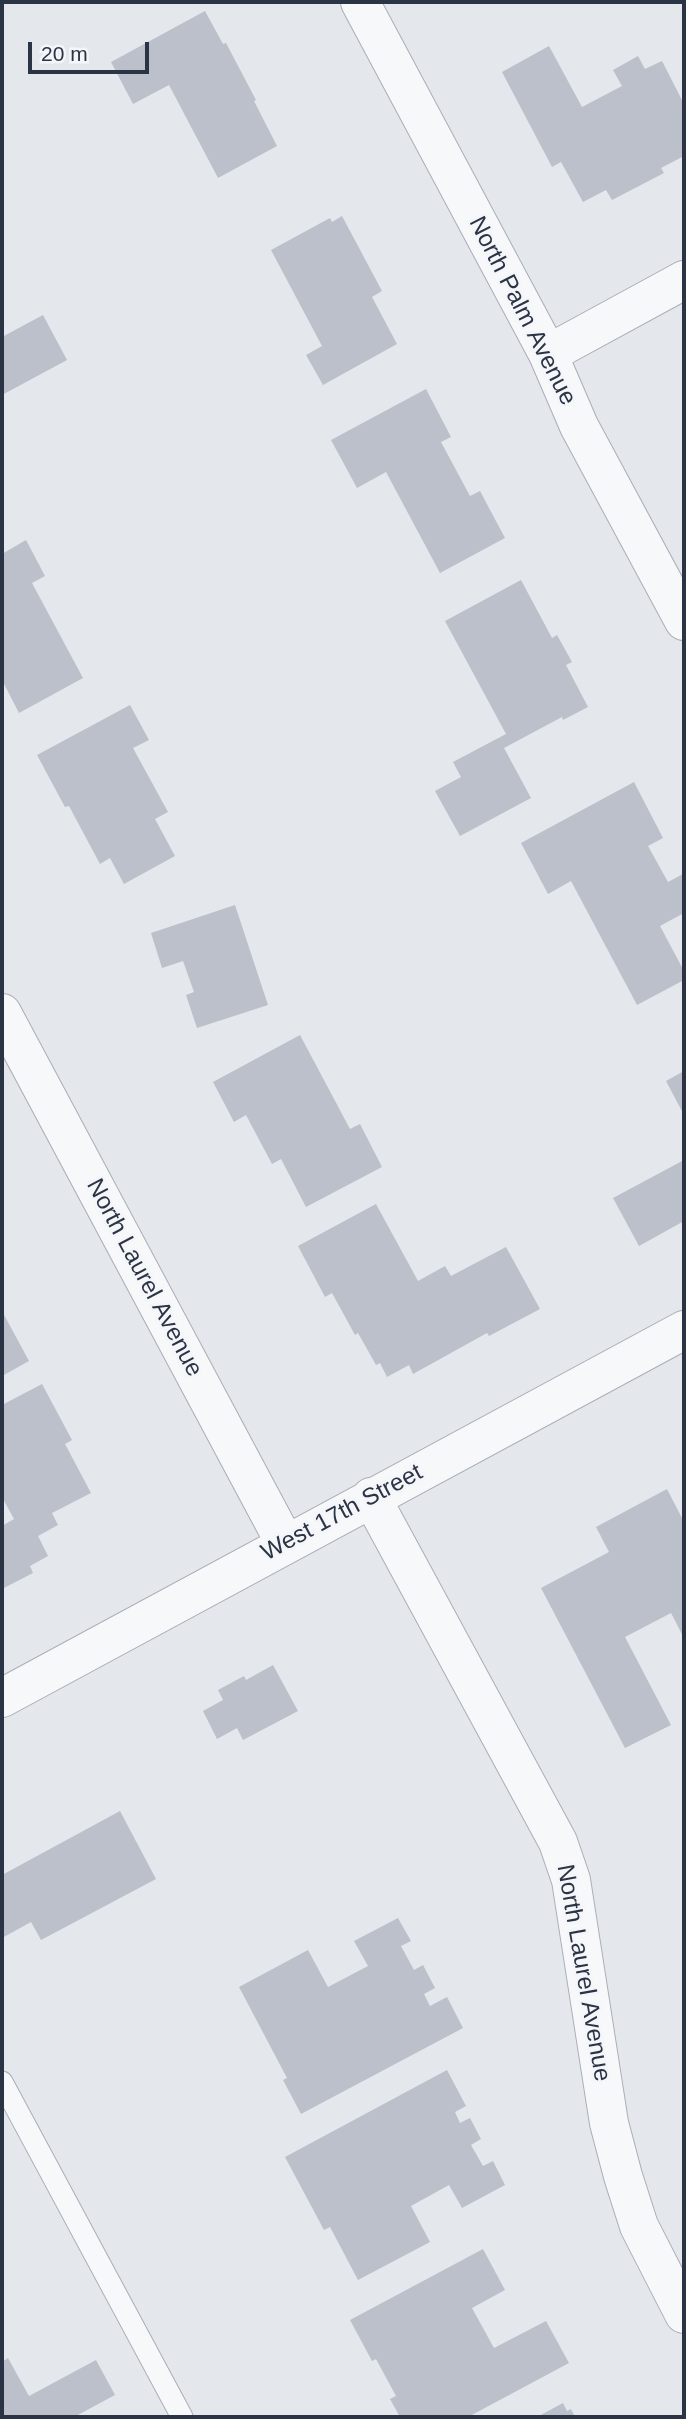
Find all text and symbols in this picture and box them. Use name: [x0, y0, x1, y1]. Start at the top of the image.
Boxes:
scale bar: [32, 28, 152, 72]
text: 20 m: [41, 42, 88, 65]
street label: North Palm Avenue: [462, 212, 582, 410]
street label: North Laurel Avenue: [80, 1174, 208, 1382]
street label: West 17th Street: [257, 1458, 427, 1568]
street label: North Laurel Avenue: [550, 1862, 616, 2084]

